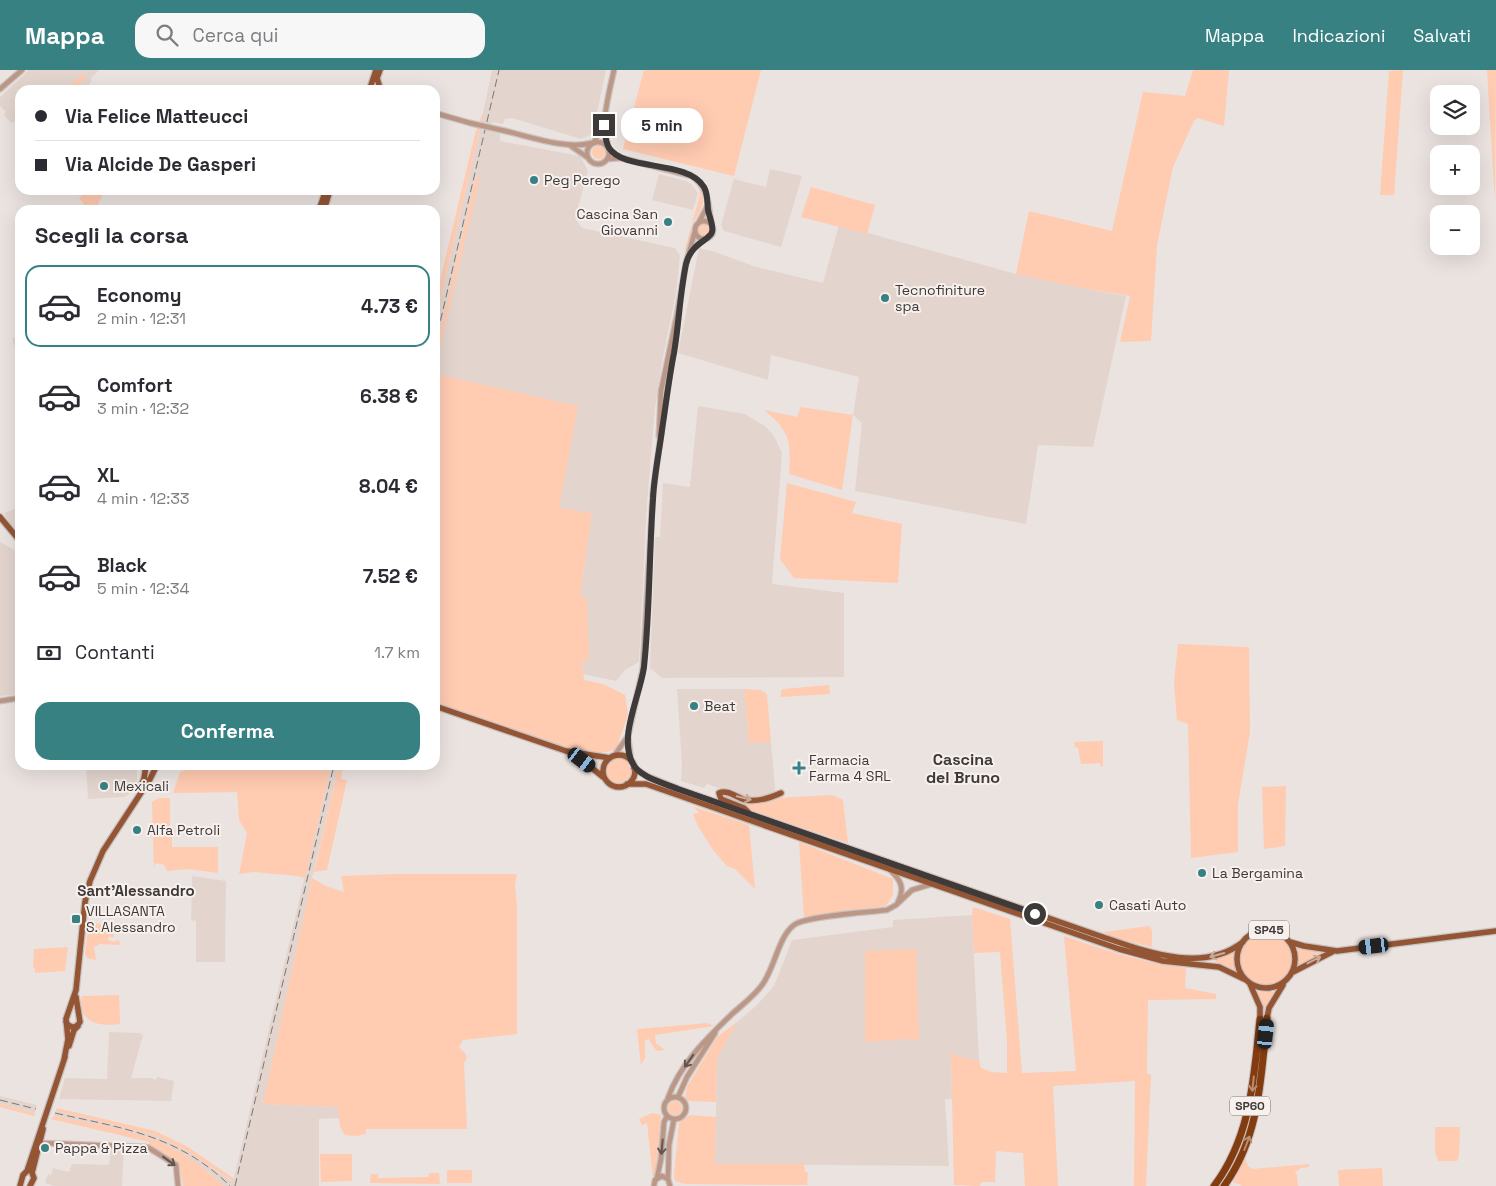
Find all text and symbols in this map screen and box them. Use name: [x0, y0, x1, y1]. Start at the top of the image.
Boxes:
search box: [135, 13, 485, 58]
text: Mappa: [25, 20, 105, 51]
icon: search: [153, 21, 181, 49]
text: Cerca qui: [193, 23, 279, 48]
text: Mappa: [1205, 24, 1264, 47]
text: Indicazioni: [1292, 24, 1385, 47]
text: Salvati: [1413, 24, 1471, 47]
map controls: [1430, 85, 1480, 255]
button: layers: [1430, 85, 1480, 135]
text: Via Felice Matteucci: [65, 104, 248, 129]
callout: 5 min: [622, 108, 704, 142]
route end: [593, 114, 615, 136]
text: 5 min: [641, 115, 683, 136]
button: +: [1430, 145, 1480, 195]
text: Via Alcide De Gasperi: [65, 152, 256, 177]
place label: Peg Perego: [544, 171, 621, 189]
marker: Peg Perego: [528, 174, 540, 186]
place label: Cascina San Giovanni: [576, 205, 658, 239]
button: −: [1430, 205, 1480, 255]
marker: Cascina San Giovanni: [662, 216, 674, 228]
text: Scegli la corsa: [35, 221, 188, 249]
place label: Tecnofiniture spa: [895, 281, 985, 315]
text: Economy: [97, 283, 181, 308]
icon: car: [37, 284, 82, 329]
marker: Tecnofiniture spa: [879, 292, 891, 304]
text: 4.73 €: [361, 294, 418, 319]
text: 2 min · 12:31: [97, 308, 186, 329]
text: Comfort: [97, 373, 173, 398]
icon: car: [37, 374, 82, 419]
text: 6.38 €: [360, 384, 418, 409]
text: 3 min · 12:32: [97, 398, 189, 419]
text: XL: [97, 463, 120, 488]
icon: car: [37, 464, 82, 509]
text: 8.04 €: [359, 474, 418, 499]
text: 4 min · 12:33: [97, 488, 190, 509]
text: Black: [97, 553, 147, 578]
icon: car: [37, 554, 82, 599]
text: 7.52 €: [363, 564, 418, 589]
text: 5 min · 12:34: [97, 578, 189, 599]
icon: cash: [35, 639, 63, 667]
text: Contanti: [75, 640, 155, 665]
text: 1.7 km: [374, 642, 420, 663]
place label: Beat: [704, 697, 736, 715]
marker: Beat: [688, 700, 700, 712]
button: Conferma: [35, 702, 420, 760]
car: [565, 745, 598, 775]
district label: Cascina del Bruno: [926, 749, 1000, 788]
place label: Farmacia Farma 4 SRL: [809, 751, 891, 785]
marker: Farmacia Farma 4 SRL: [793, 762, 805, 774]
place label: Mexicali: [114, 777, 169, 795]
marker: Mexicali: [98, 780, 110, 792]
one-way arrow: [735, 794, 751, 803]
place label: Alfa Petroli: [147, 821, 220, 839]
marker: Alfa Petroli: [131, 824, 143, 836]
place label: La Bergamina: [1212, 864, 1303, 882]
marker: La Bergamina: [1196, 867, 1208, 879]
district label: Sant'Alessandro: [77, 881, 195, 900]
place label: Casati Auto: [1109, 896, 1186, 914]
marker: Casati Auto: [1093, 899, 1105, 911]
place label: VILLASANTA S. Alessandro: [86, 902, 176, 936]
route start: [1024, 903, 1046, 925]
marker: VILLASANTA S. Alessandro: [70, 913, 82, 925]
road number: SP45: [1249, 920, 1289, 940]
car: [1358, 937, 1389, 955]
one-way arrow: [1209, 951, 1225, 961]
one-way arrow: [1306, 955, 1321, 964]
car: [1256, 1018, 1275, 1050]
one-way arrow: [684, 1054, 694, 1068]
one-way arrow: [1249, 1076, 1258, 1092]
road number: SP60: [1230, 1096, 1270, 1116]
one-way arrow: [1243, 1136, 1252, 1151]
place label: Pappa & Pizza: [55, 1139, 147, 1157]
one-way arrow: [657, 1139, 667, 1155]
marker: Pappa & Pizza: [39, 1142, 51, 1154]
one-way arrow: [162, 1156, 176, 1166]

